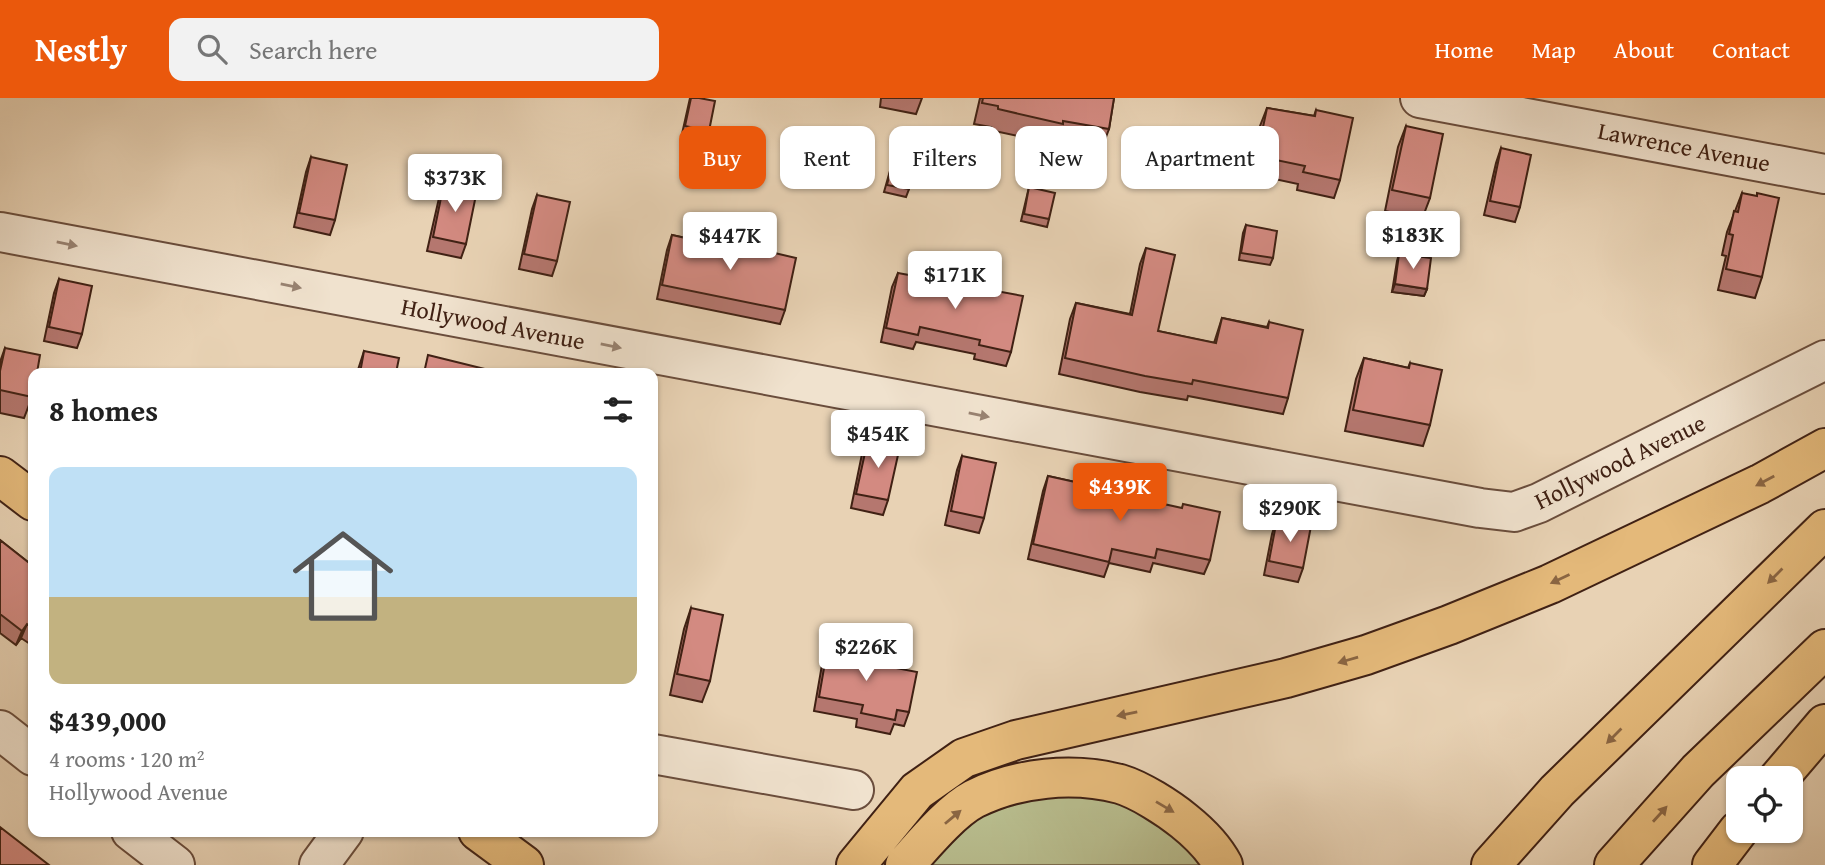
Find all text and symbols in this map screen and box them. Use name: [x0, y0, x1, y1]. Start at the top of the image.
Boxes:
search box: [169, 18, 659, 81]
text: Nestly: [35, 25, 127, 73]
icon: search: [193, 30, 231, 68]
text: Search here: [249, 30, 377, 69]
text: Home: [1435, 32, 1494, 67]
text: Map: [1532, 32, 1576, 67]
text: About: [1614, 32, 1674, 67]
text: Contact: [1712, 32, 1790, 67]
street label: Lawrence Avenue: [1595, 113, 1773, 180]
chip: Buy: [679, 126, 766, 189]
chip: Rent: [780, 126, 875, 189]
chip: Filters: [889, 126, 1001, 189]
chip: New: [1015, 126, 1107, 189]
chip: Apartment: [1121, 126, 1279, 189]
pin: $373K: [406, 155, 504, 214]
text: $373K: [424, 160, 486, 193]
pin: $447K: [681, 212, 779, 272]
pin: $183K: [1364, 212, 1462, 271]
text: $183K: [1382, 217, 1444, 250]
text: $447K: [699, 218, 761, 251]
one-way arrow: [56, 239, 78, 250]
pin: $171K: [906, 252, 1004, 311]
text: $171K: [924, 257, 986, 290]
one-way arrow: [280, 281, 302, 292]
street label: Hollywood Avenue: [398, 289, 588, 358]
one-way arrow: [600, 340, 622, 351]
text: 8 homes: [49, 388, 158, 432]
icon: filters: [599, 391, 637, 429]
street label: Hollywood Avenue: [1528, 405, 1711, 518]
one-way arrow: [968, 409, 990, 420]
pin: $454K: [829, 410, 927, 470]
text: $454K: [847, 416, 909, 449]
pin: $439K: [1071, 464, 1169, 523]
text: $439K: [1089, 469, 1151, 502]
one-way arrow: [1755, 474, 1775, 486]
pin: $290K: [1241, 484, 1339, 544]
text: $290K: [1259, 490, 1321, 523]
icon: home: [280, 513, 406, 639]
one-way arrow: [1767, 568, 1784, 585]
one-way arrow: [1550, 573, 1570, 585]
pin: $226K: [817, 624, 915, 683]
text: $226K: [835, 629, 897, 662]
one-way arrow: [1337, 656, 1358, 666]
text: $439,000: [49, 698, 166, 742]
one-way arrow: [1116, 708, 1138, 719]
one-way arrow: [1606, 727, 1622, 744]
text: 4 rooms · 120 m²: [49, 742, 204, 775]
map controls: [1726, 766, 1803, 843]
button: locate: [1726, 766, 1803, 843]
text: Hollywood Avenue: [49, 775, 228, 808]
one-way arrow: [1155, 801, 1174, 813]
one-way arrow: [1651, 806, 1667, 823]
one-way arrow: [944, 810, 961, 825]

